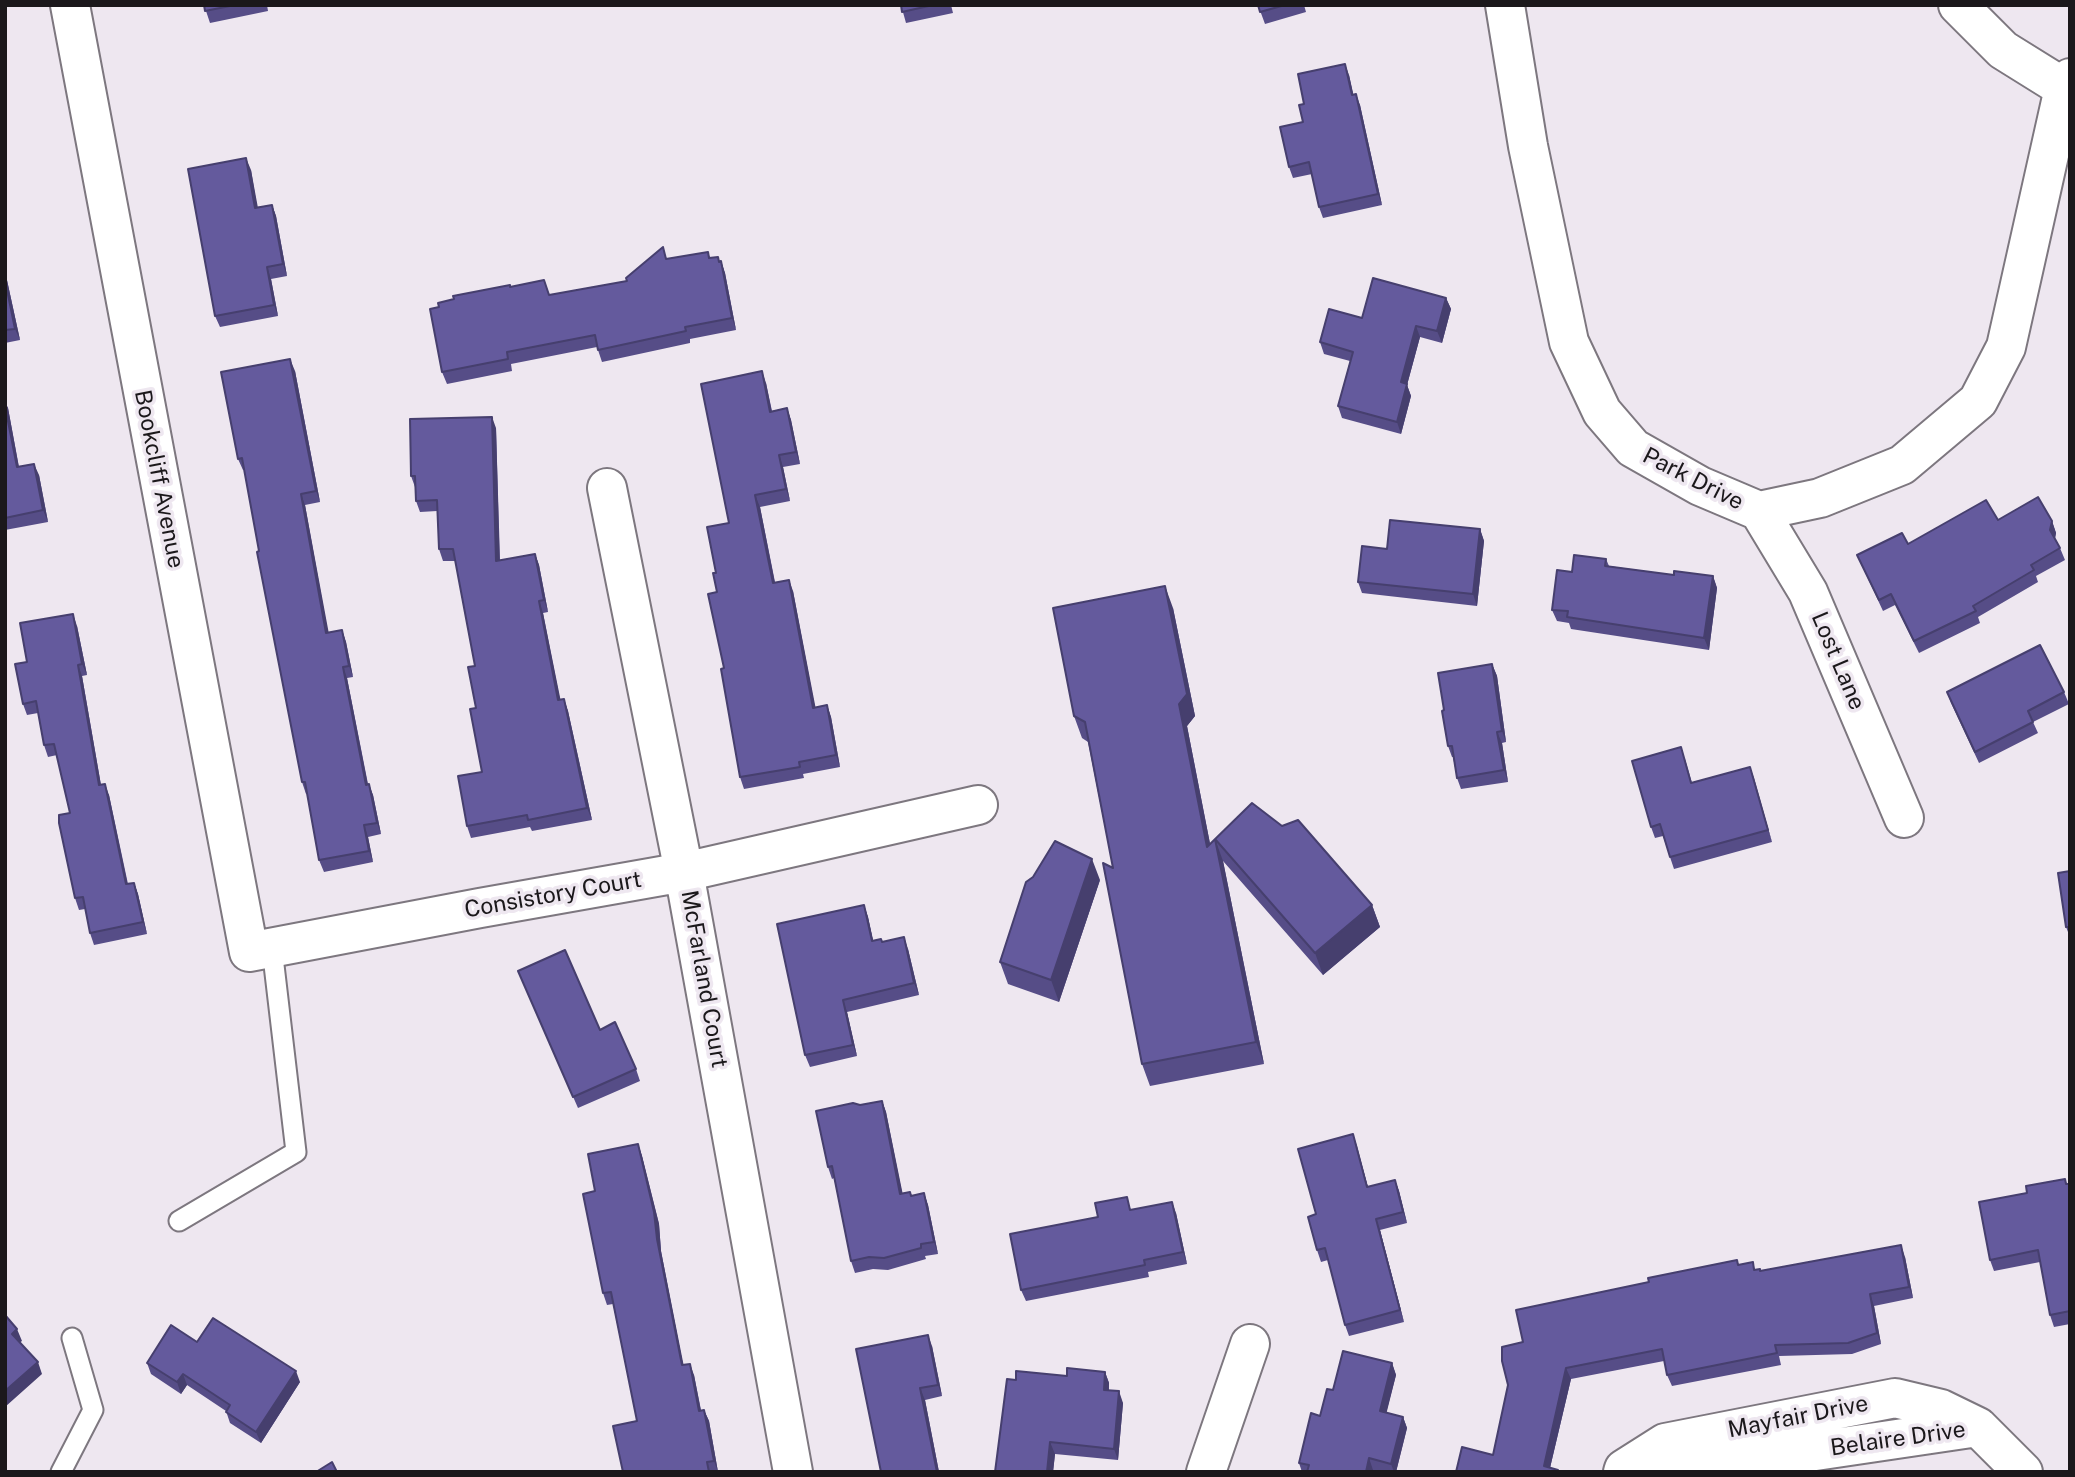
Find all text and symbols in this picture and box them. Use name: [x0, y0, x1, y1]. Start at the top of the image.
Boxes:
street label: Bookcliff Avenue: [128, 388, 190, 570]
street label: Park Drive: [1638, 442, 1748, 516]
street label: Lost Lane: [1805, 608, 1871, 714]
street label: Consistory Court: [462, 866, 644, 924]
street label: McFarland Court: [675, 888, 733, 1070]
street label: Mayfair Drive: [1725, 1390, 1871, 1444]
street label: Belaire Drive: [1829, 1416, 1967, 1462]

